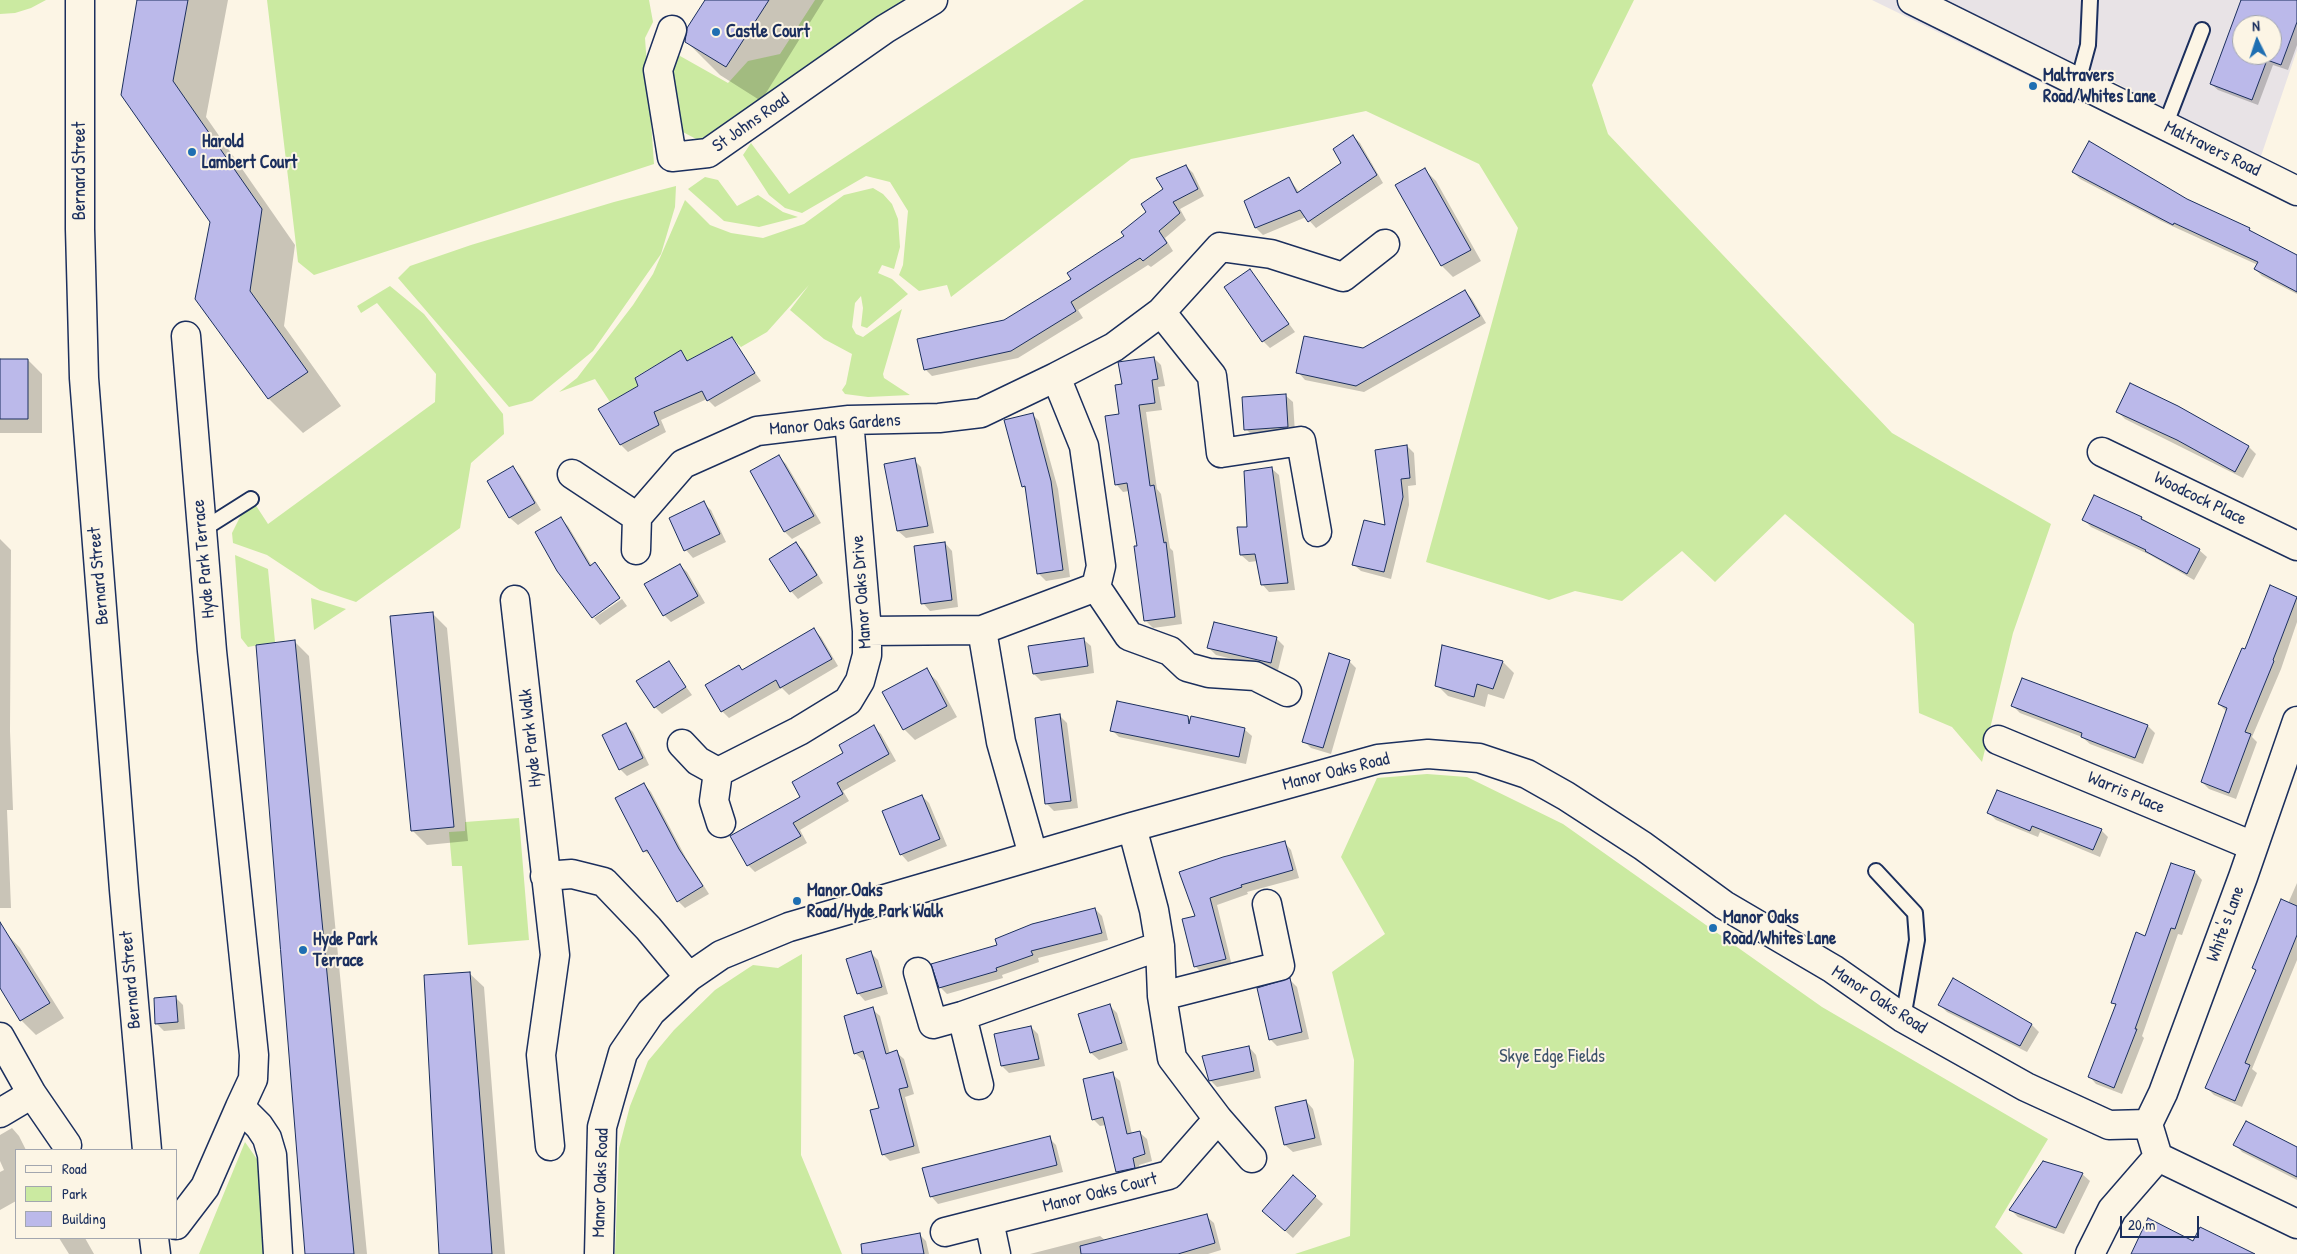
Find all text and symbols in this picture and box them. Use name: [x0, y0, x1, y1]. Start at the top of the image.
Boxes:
north arrow: [2232, 15, 2282, 65]
text: N: [2252, 16, 2260, 35]
place label: Castle Court: [726, 21, 810, 43]
marker: Castle Court: [710, 26, 722, 38]
place label: Maltravers Road/Whites Lane: [2043, 65, 2156, 108]
marker: Maltravers Road/Whites Lane: [2027, 80, 2039, 92]
street label: St Johns Road: [708, 89, 794, 157]
street label: Maltravers Road: [2160, 116, 2264, 182]
street label: Bernard Street: [69, 122, 91, 220]
place label: Harold Lambert Court: [202, 131, 297, 173]
marker: Harold Lambert Court: [186, 146, 198, 158]
street label: Manor Oaks Gardens: [769, 410, 901, 440]
street label: Woodcock Place: [2150, 467, 2250, 531]
street label: Hyde Park Terrace: [188, 499, 220, 619]
street label: Bernard Street: [84, 526, 114, 626]
street label: Manor Oaks Drive: [847, 535, 877, 649]
street label: Hyde Park Walk: [515, 688, 547, 788]
street label: Manor Oaks Road: [1280, 748, 1392, 796]
street label: Warris Place: [2084, 767, 2168, 819]
place label: Manor Oaks Road/Hyde Park Walk: [807, 880, 943, 922]
street label: White's Lane: [2202, 883, 2250, 965]
marker: Manor Oaks Road/Hyde Park Walk: [791, 895, 803, 907]
place label: Manor Oaks Road/Whites Lane: [1723, 907, 1836, 950]
marker: Manor Oaks Road/Whites Lane: [1707, 922, 1719, 934]
place label: Hyde Park Terrace: [313, 929, 377, 972]
street label: Bernard Street: [116, 930, 146, 1030]
marker: Hyde Park Terrace: [297, 944, 309, 956]
street label: Manor Oaks Road: [1827, 961, 1931, 1039]
park label: Skye Edge Fields: [1499, 1046, 1605, 1068]
street label: Manor Oaks Road: [588, 1128, 614, 1238]
legend: [15, 1149, 178, 1239]
text: Road: [62, 1158, 87, 1179]
street label: Manor Oaks Court: [1040, 1168, 1160, 1218]
text: Park: [62, 1183, 87, 1204]
scale bar: [2122, 1206, 2201, 1238]
text: Building: [62, 1208, 106, 1229]
text: 20 m: [2128, 1214, 2155, 1235]

